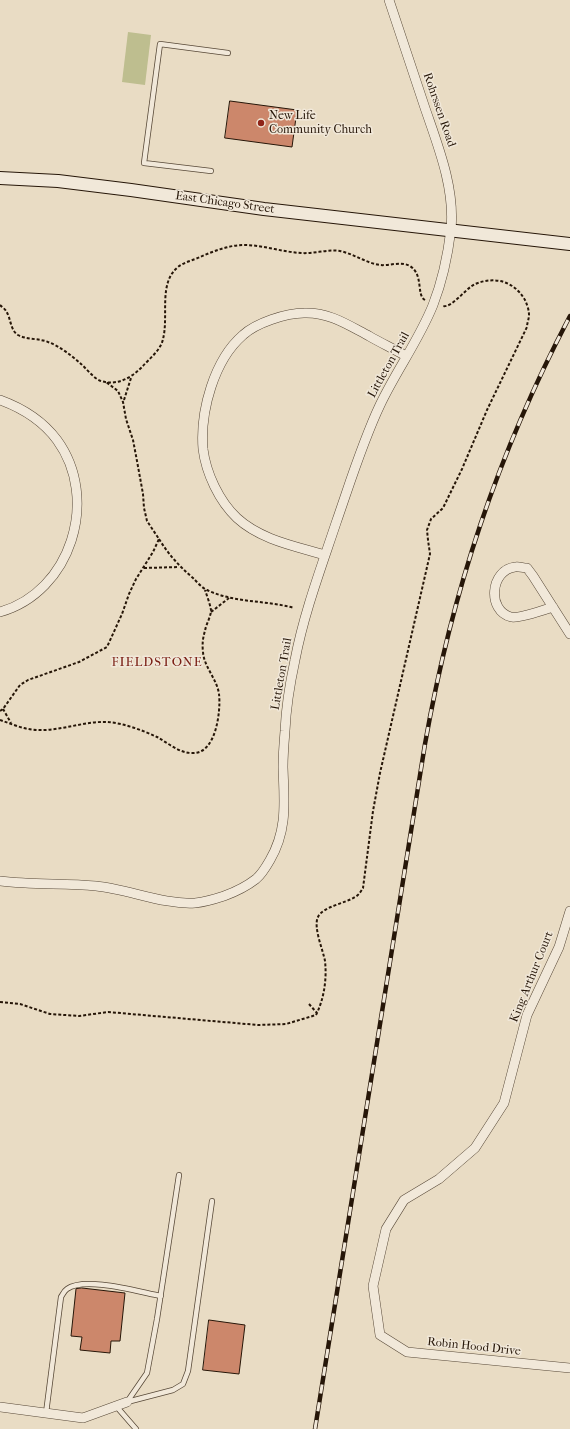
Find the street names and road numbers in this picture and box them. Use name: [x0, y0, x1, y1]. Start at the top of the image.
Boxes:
street label: Rohrssen Road: [420, 71, 458, 149]
street label: East Chicago Street: [174, 189, 276, 217]
street label: Littleton Trail: [365, 330, 413, 400]
street label: Littleton Trail: [269, 637, 295, 711]
street label: King Arthur Court: [507, 929, 557, 1025]
street label: Robin Hood Drive: [427, 1335, 521, 1359]

